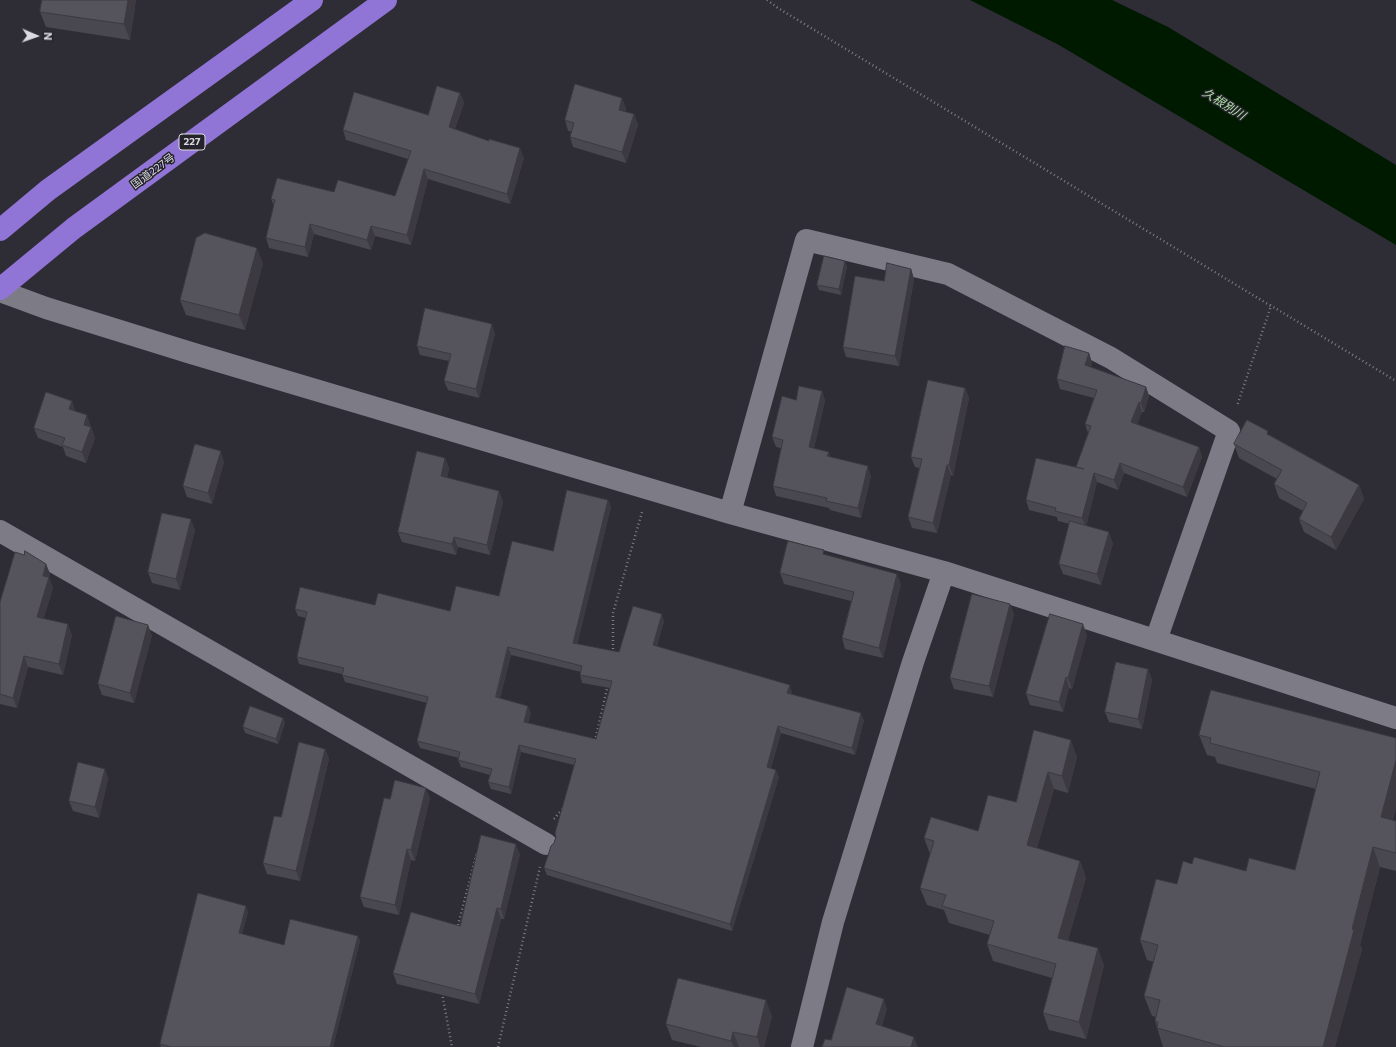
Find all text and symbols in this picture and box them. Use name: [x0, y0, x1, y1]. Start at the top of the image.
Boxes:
north arrow: [16, 16, 56, 56]
text: N: [42, 32, 55, 41]
water label: 久根別川: [1200, 85, 1248, 123]
road number: 227: [179, 134, 205, 150]
street label: 国道227号: [129, 151, 177, 191]

